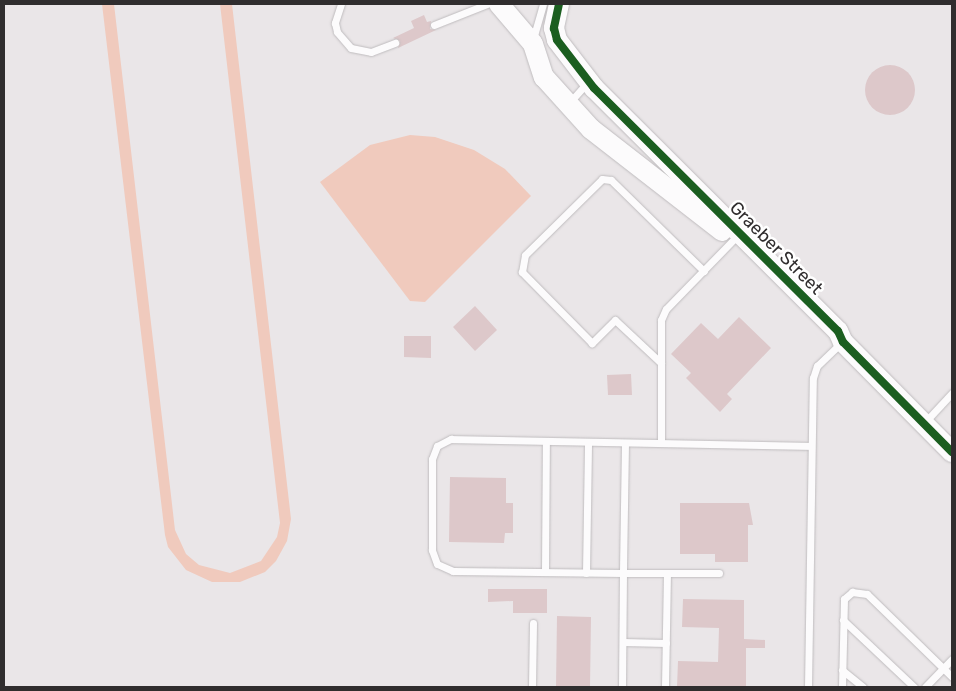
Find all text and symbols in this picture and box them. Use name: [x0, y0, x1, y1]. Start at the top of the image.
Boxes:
street label: Graeber Street: [725, 197, 827, 299]

